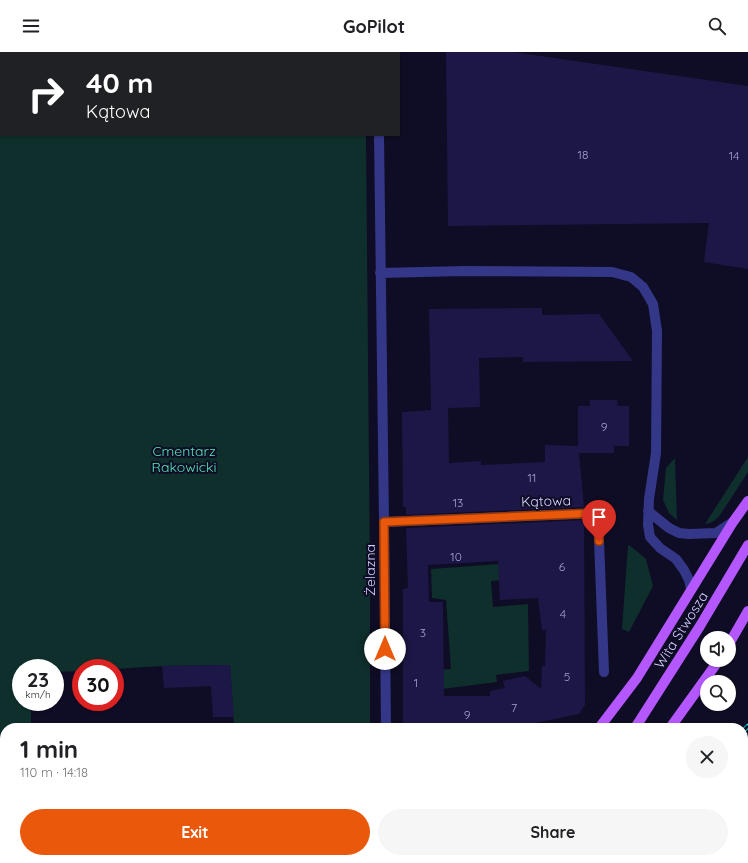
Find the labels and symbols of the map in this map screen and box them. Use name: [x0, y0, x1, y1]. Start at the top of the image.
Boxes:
house number: 18: [578, 147, 588, 162]
house number: 14: [729, 148, 739, 163]
house number: 9: [601, 419, 608, 434]
park label: Cmentarz Rakowicki: [152, 442, 216, 476]
house number: 11: [528, 470, 536, 485]
street label: Kątowa: [521, 491, 571, 511]
house number: 13: [453, 495, 463, 510]
pin: [582, 500, 616, 541]
street label: Żelazna: [361, 544, 379, 596]
house number: 10: [450, 549, 462, 564]
house number: 6: [559, 559, 566, 574]
street label: Wita Stwosza: [650, 588, 712, 672]
house number: 4: [560, 606, 566, 621]
house number: 3: [420, 625, 426, 640]
position arrow: [364, 628, 406, 670]
speed limit sign: 30: [72, 659, 124, 711]
house number: 5: [564, 669, 570, 684]
house number: 1: [414, 675, 418, 690]
house number: 7: [511, 700, 517, 715]
house number: 9: [464, 707, 471, 722]

